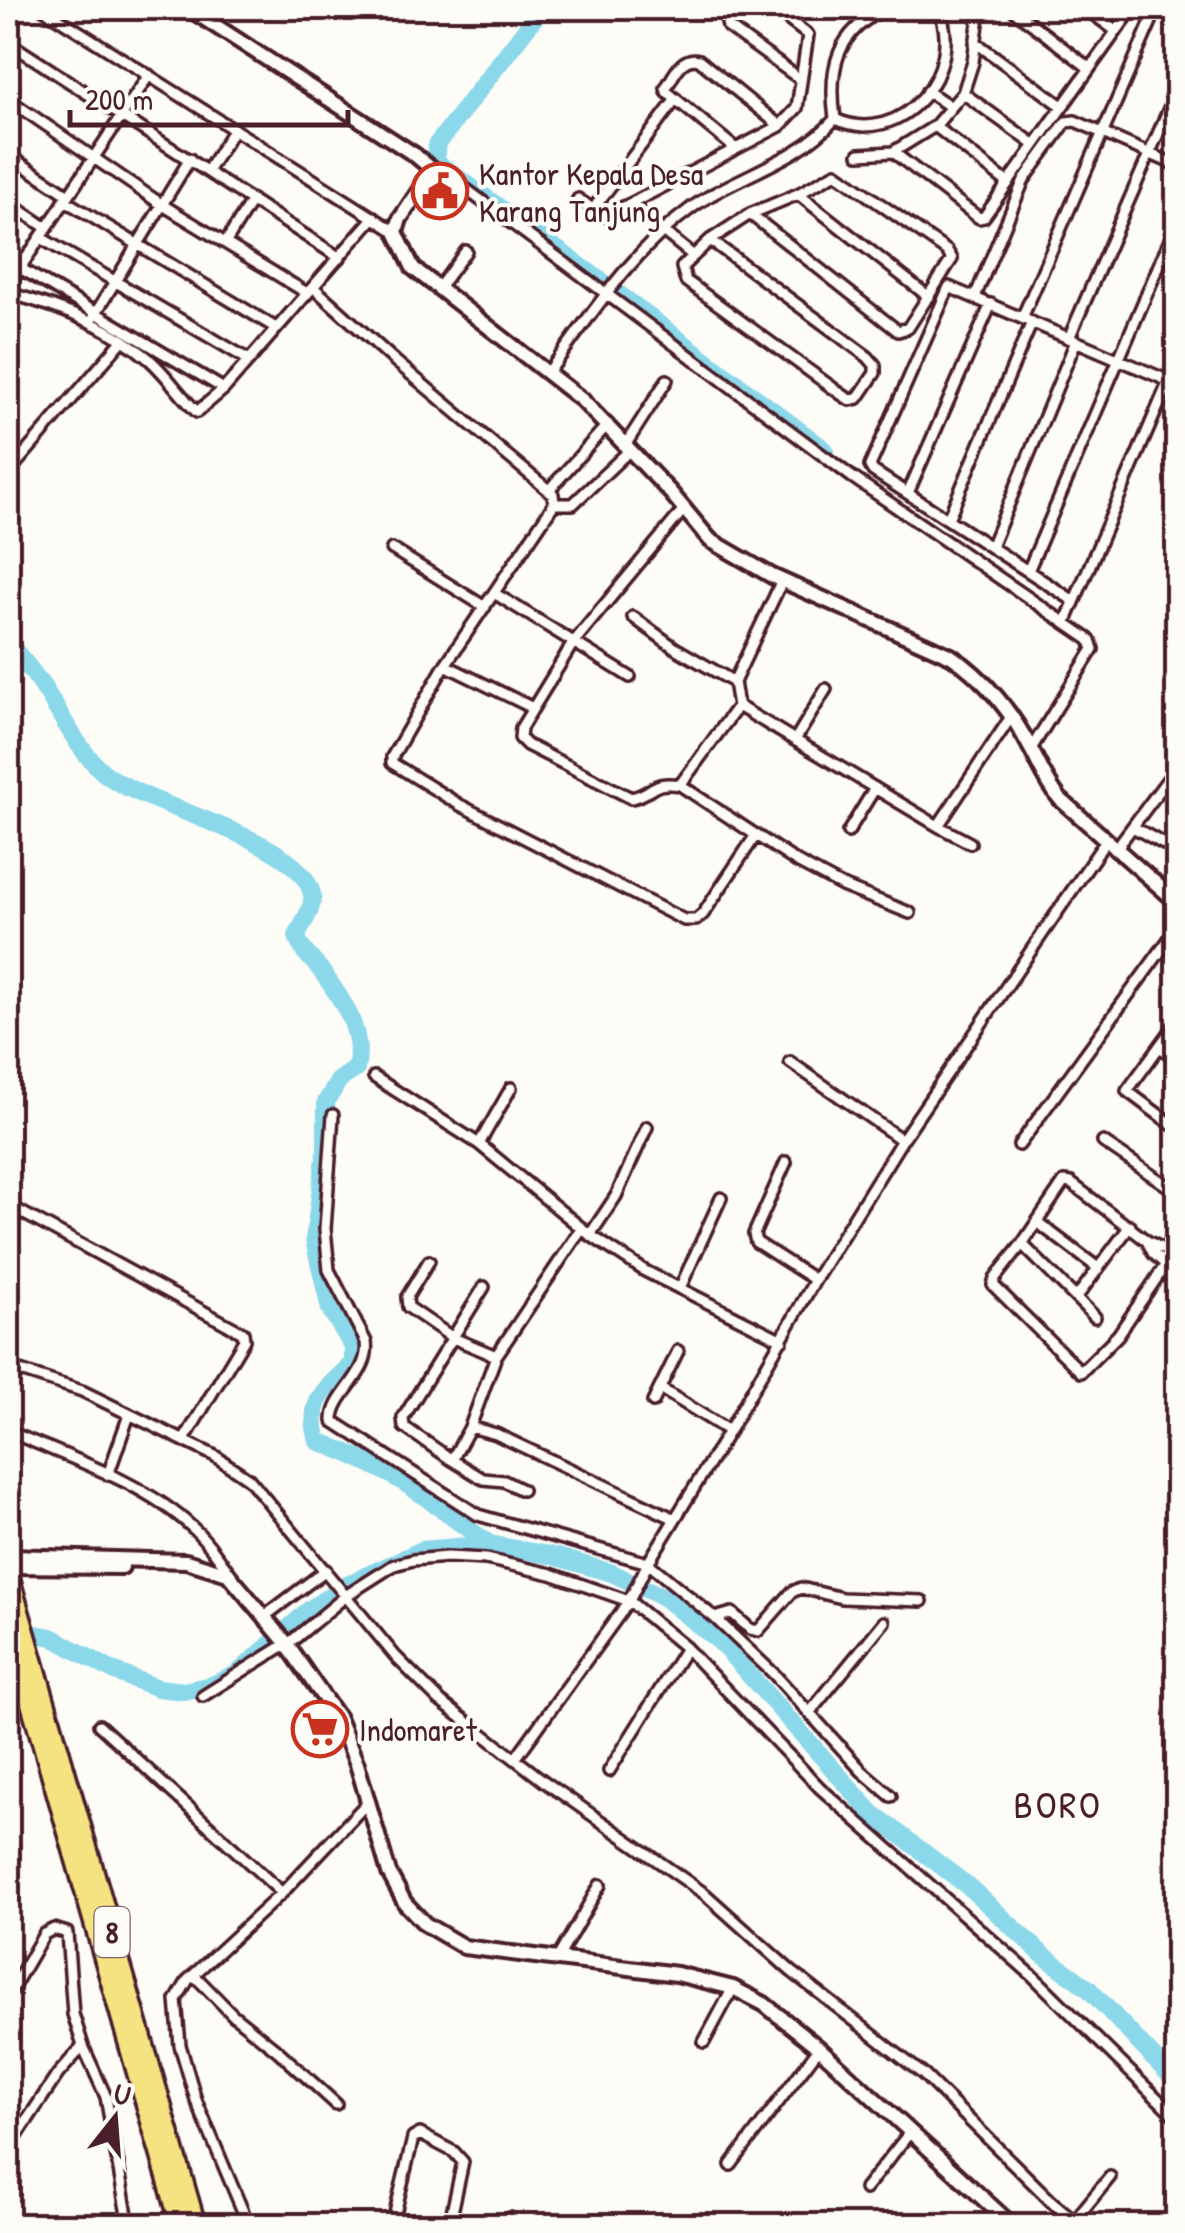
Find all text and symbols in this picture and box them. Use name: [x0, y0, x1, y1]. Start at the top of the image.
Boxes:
scale bar: [70, 65, 348, 127]
text: 200 m: [85, 79, 153, 119]
place label: Kantor Kepala Desa Karang Tanjung: [479, 152, 703, 232]
public building icon: Kantor Kepala Desa Karang Tanjung: [410, 161, 470, 221]
supermarket icon: Indomaret: [290, 1699, 350, 1759]
place label: Indomaret: [359, 1708, 478, 1751]
district label: BORO: [1014, 1778, 1102, 1830]
road number: 8: [94, 1907, 130, 1957]
north arrow: [65, 2068, 165, 2168]
text: U: [109, 2074, 135, 2115]

